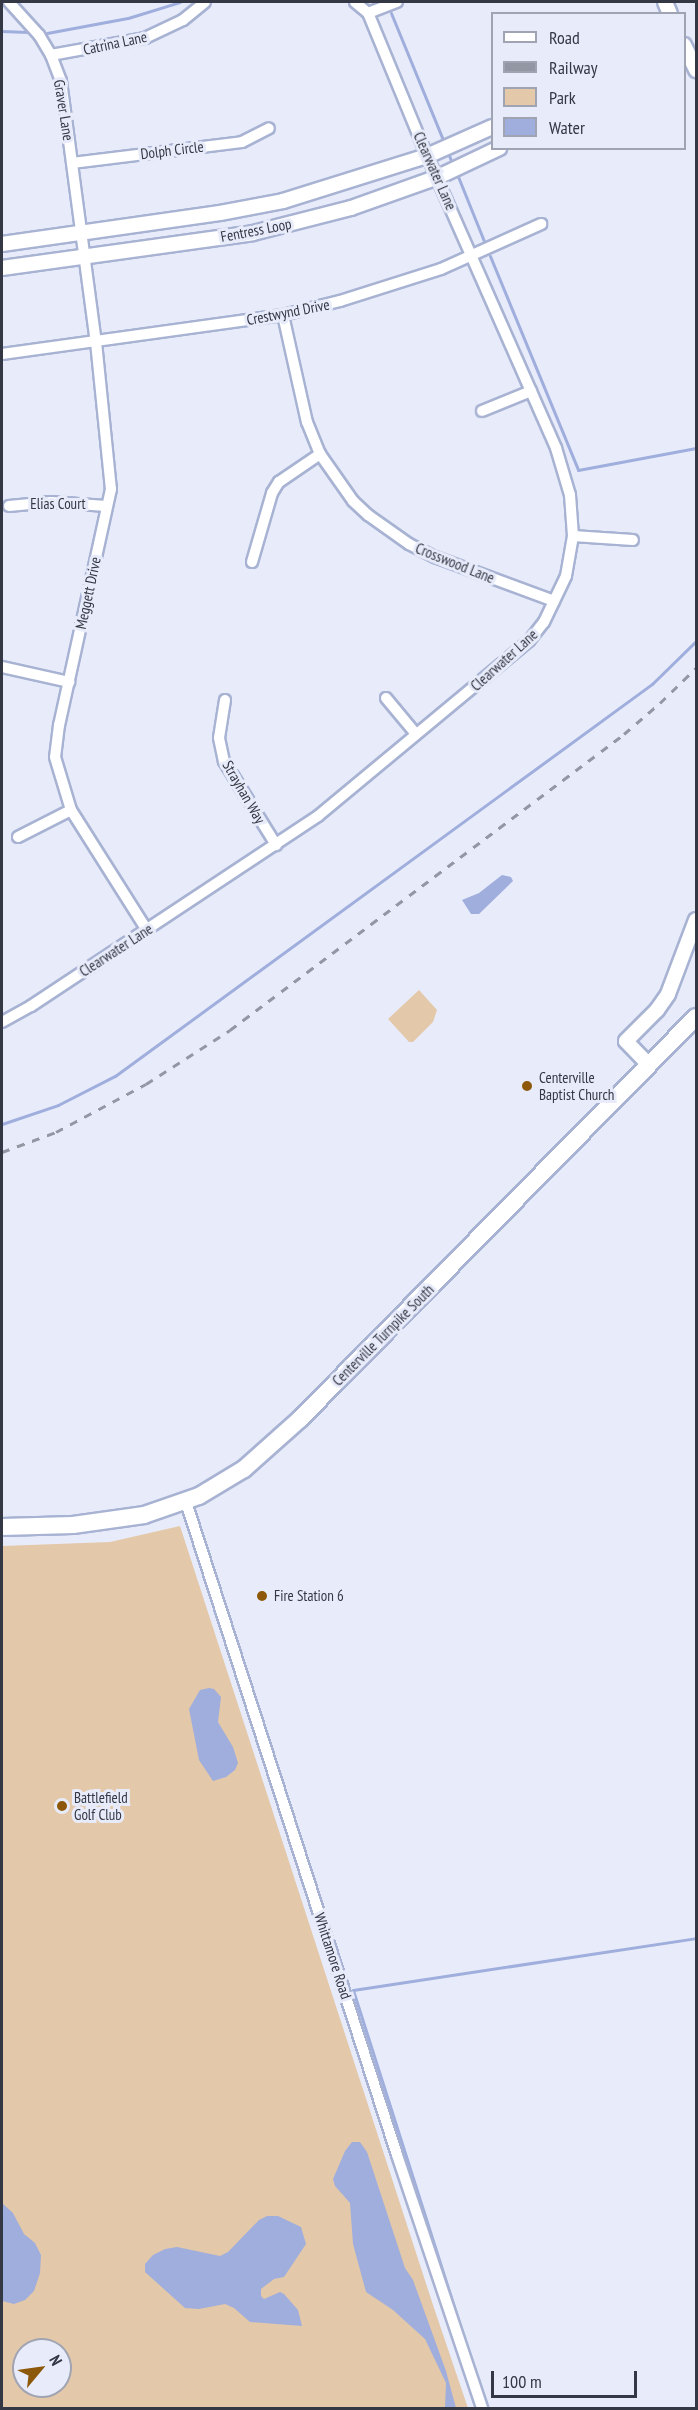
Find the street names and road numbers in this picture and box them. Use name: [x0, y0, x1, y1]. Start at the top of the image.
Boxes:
street label: Catrina Lane: [81, 27, 149, 59]
street label: Graver Lane: [50, 78, 78, 142]
street label: Clearwater Lane: [410, 129, 460, 213]
street label: Dolph Circle: [139, 137, 205, 163]
street label: Fentress Loop: [219, 214, 293, 246]
street label: Crestwynd Drive: [245, 295, 331, 329]
street label: Elias Court: [30, 495, 86, 513]
street label: Crosswood Lane: [413, 539, 497, 587]
street label: Meggett Drive: [72, 555, 104, 631]
street label: Clearwater Lane: [467, 625, 541, 695]
street label: Strayhan Way: [219, 757, 269, 827]
street label: Clearwater Lane: [76, 920, 156, 980]
street label: Centerville Turnpike South: [328, 1280, 438, 1390]
street label: Whittamore Road: [311, 1911, 355, 2001]

